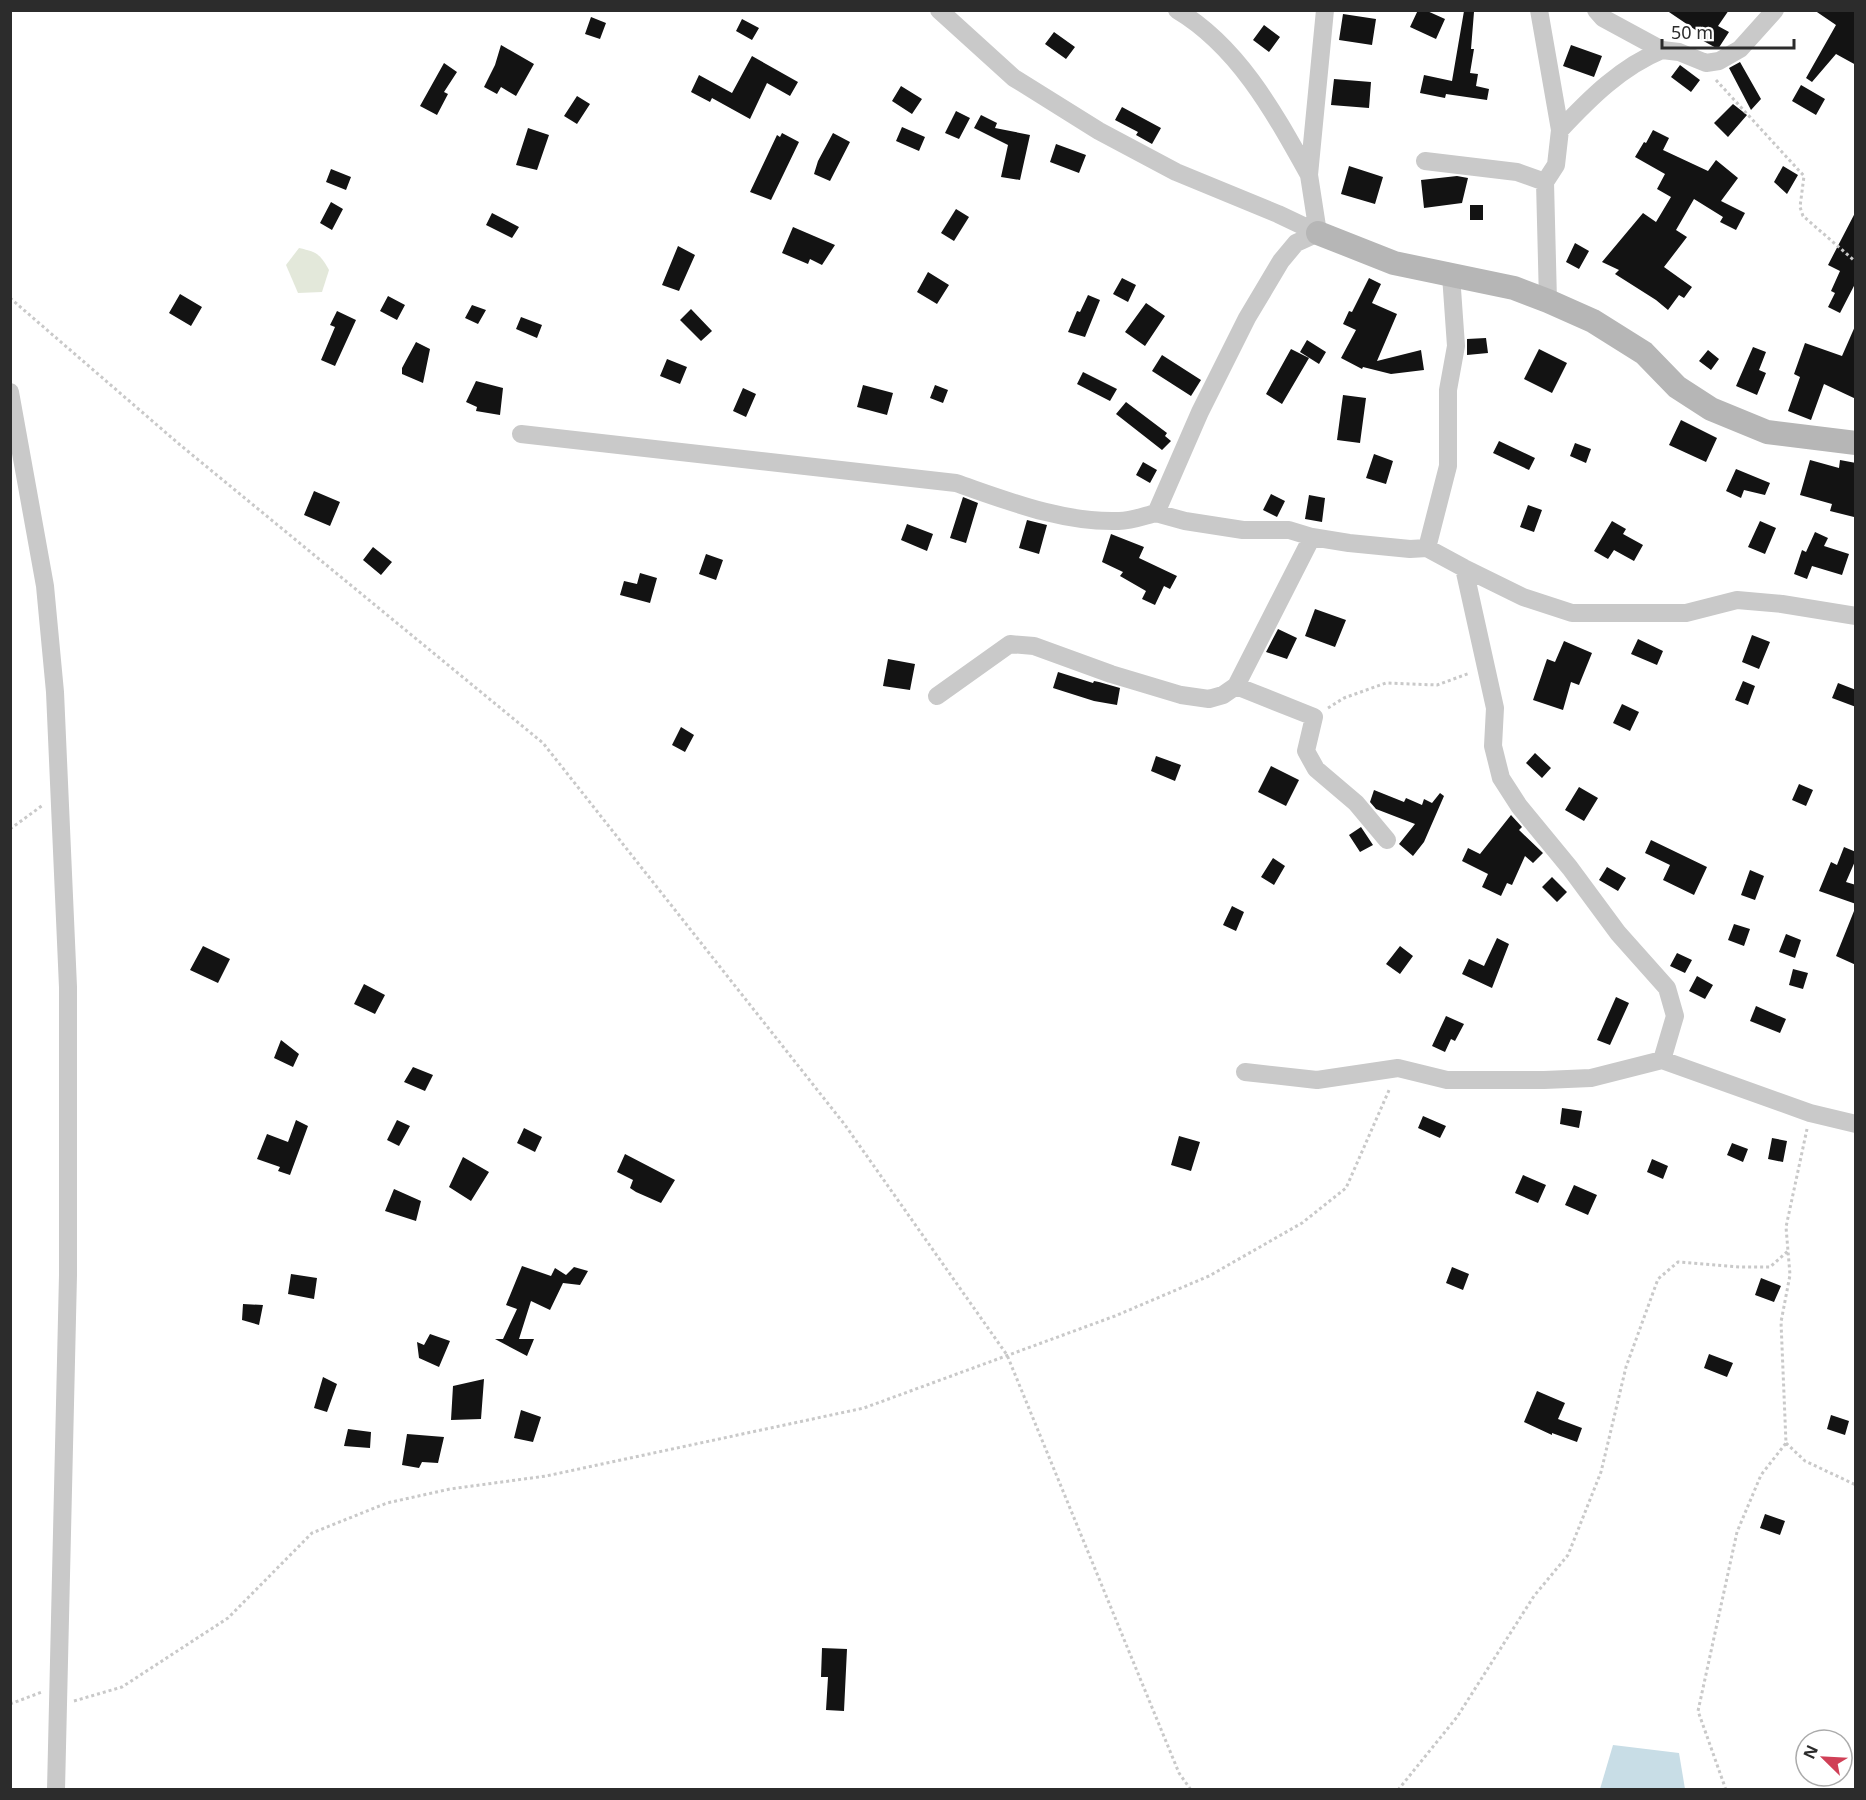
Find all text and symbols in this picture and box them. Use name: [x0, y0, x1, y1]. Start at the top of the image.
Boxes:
scale bar: [1662, 12, 1794, 50]
text: 50 m: [1671, 20, 1713, 44]
north arrow: [1794, 1728, 1854, 1788]
text: N: [1798, 1741, 1823, 1762]

